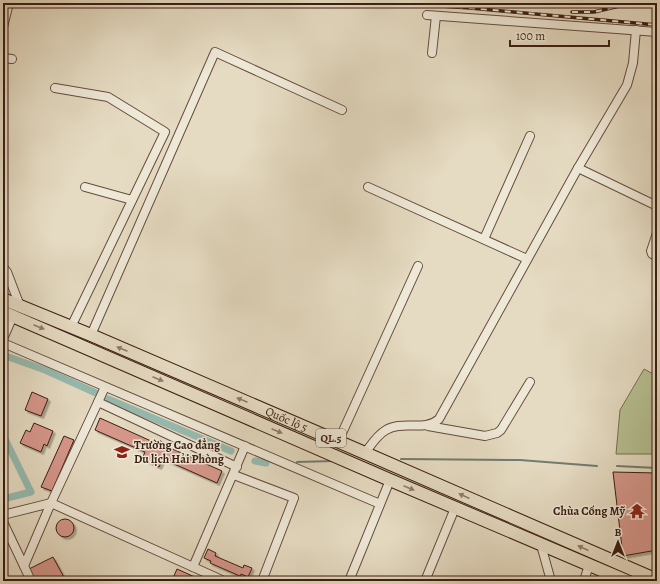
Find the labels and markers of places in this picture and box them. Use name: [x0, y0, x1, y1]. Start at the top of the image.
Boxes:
place label: Trường Cao đẳng Du lịch Hải Phòng: [134, 437, 225, 467]
school or university icon: Trường Cao đẳng Du lịch Hải Phòng: [113, 443, 131, 461]
temple icon: Chùa Cống Mỹ: [628, 502, 646, 520]
place label: Chùa Cống Mỹ: [553, 503, 625, 519]

